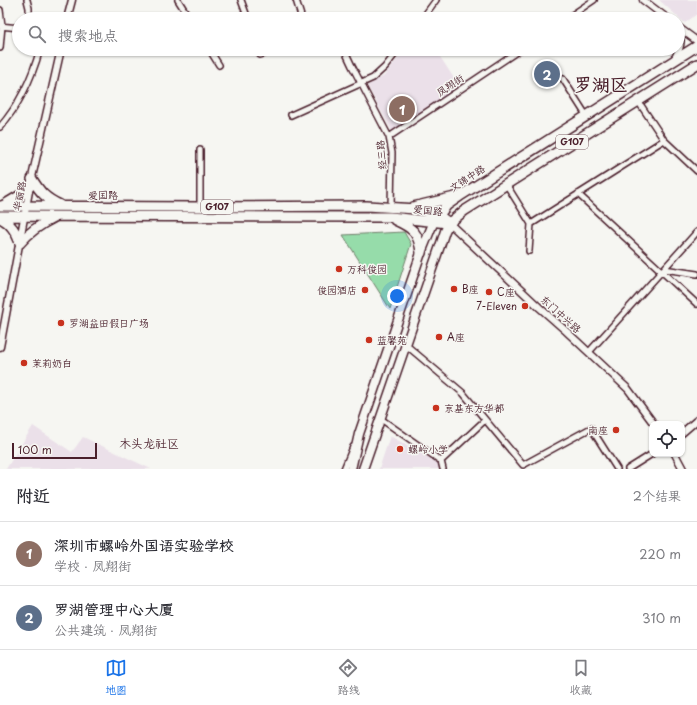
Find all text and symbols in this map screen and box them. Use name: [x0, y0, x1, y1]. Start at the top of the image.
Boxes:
search box: [12, 12, 685, 56]
icon: search: [26, 23, 48, 45]
text: 搜索地点: [58, 23, 118, 46]
pin: 2: [534, 59, 560, 89]
street label: 凤翔街: [433, 70, 466, 99]
district label: 罗湖区: [574, 70, 628, 97]
pin: 1: [389, 94, 415, 124]
road number: G107: [556, 135, 588, 149]
street label: 经三路: [372, 139, 389, 171]
street label: 文锦中路: [446, 160, 488, 195]
street label: 华丽路: [8, 180, 29, 212]
street label: 爱国路: [88, 187, 118, 202]
road number: G107: [201, 200, 233, 214]
street label: 爱国路: [412, 200, 444, 219]
place label: 万科俊园: [347, 261, 387, 276]
marker: 万科俊园: [334, 264, 344, 274]
place label: B座: [462, 281, 479, 296]
place label: 俊园酒店: [317, 282, 357, 297]
marker: B座: [449, 284, 459, 294]
place label: C座: [497, 284, 515, 299]
marker: 俊园酒店: [360, 285, 370, 295]
your location: [387, 286, 407, 306]
marker: C座: [484, 287, 494, 297]
street label: 东门中兴路: [538, 291, 585, 336]
place label: 7-Eleven: [476, 298, 517, 313]
marker: 7-Eleven: [520, 301, 530, 311]
place label: 罗湖益田假日广场: [69, 315, 149, 330]
marker: 罗湖益田假日广场: [56, 318, 66, 328]
place label: A座: [447, 329, 465, 344]
place label: 蓝馨苑: [377, 332, 407, 347]
marker: A座: [434, 332, 444, 342]
marker: 蓝馨苑: [364, 335, 374, 345]
place label: 茉莉奶白: [32, 355, 72, 370]
marker: 茉莉奶白: [19, 358, 29, 368]
place label: 京基东方华都: [444, 400, 504, 415]
marker: 京基东方华都: [431, 403, 441, 413]
map controls: [649, 421, 685, 457]
button: locate: [649, 421, 685, 457]
place label: 南座: [588, 422, 608, 437]
marker: 南座: [611, 425, 621, 435]
district label: 木头龙社区: [119, 434, 179, 452]
scale bar: [12, 441, 97, 460]
text: 100 m: [18, 441, 52, 458]
place label: 螺岭小学: [408, 441, 448, 456]
marker: 螺岭小学: [395, 444, 405, 454]
text: 附近: [16, 482, 50, 508]
text: 2个结果: [633, 486, 681, 505]
text: 深圳市螺岭外国语实验学校: [54, 533, 234, 556]
text: 1: [26, 544, 32, 563]
text: 220 m: [639, 544, 681, 563]
text: 学校 · 凤翔街: [54, 556, 131, 575]
text: 罗湖管理中心大厦: [54, 597, 174, 620]
text: 2: [24, 608, 34, 627]
text: 310 m: [642, 608, 681, 627]
text: 公共建筑 · 凤翔街: [54, 620, 157, 639]
tab: 地图: [105, 657, 127, 698]
tab: 路线: [337, 657, 359, 698]
tab: 收藏: [570, 657, 592, 698]

